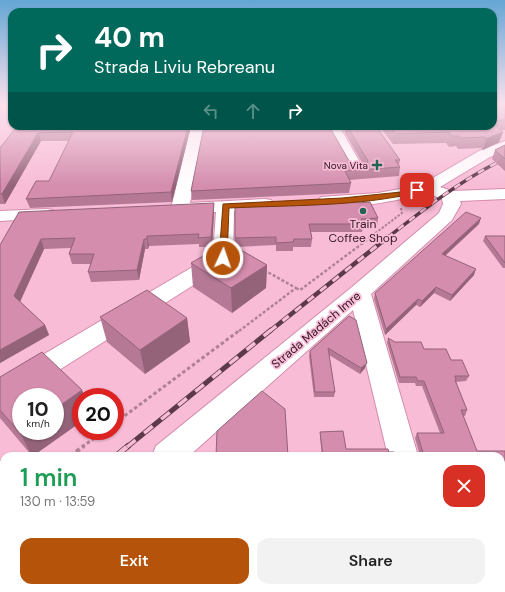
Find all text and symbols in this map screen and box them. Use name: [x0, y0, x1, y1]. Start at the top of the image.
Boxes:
text: 40 m: [94, 19, 165, 56]
icon: right: [28, 24, 80, 76]
text: Strada Liviu Rebreanu: [94, 55, 275, 79]
icon: left: [200, 100, 222, 122]
icon: ahead: [242, 100, 264, 122]
icon: right: [284, 100, 306, 122]
place label: Nova Vita: [324, 159, 368, 172]
marker: Nova Vita: [371, 159, 383, 171]
pin: [400, 173, 434, 207]
icon: arrive: [406, 179, 428, 201]
marker: Train Coffee Shop: [358, 206, 368, 216]
place label: Train Coffee Shop: [329, 216, 397, 246]
position arrow: [202, 237, 244, 279]
street label: Strada Madách Imre: [268, 288, 364, 372]
speed limit sign: 20: [72, 388, 124, 440]
text: 10: [27, 396, 49, 422]
text: km/h: [26, 417, 50, 430]
text: 1 min: [20, 462, 77, 493]
button: close: [443, 465, 485, 507]
text: 130 m · 13:59: [20, 493, 95, 510]
button: Exit: [20, 538, 249, 584]
button: Share: [257, 538, 485, 584]

